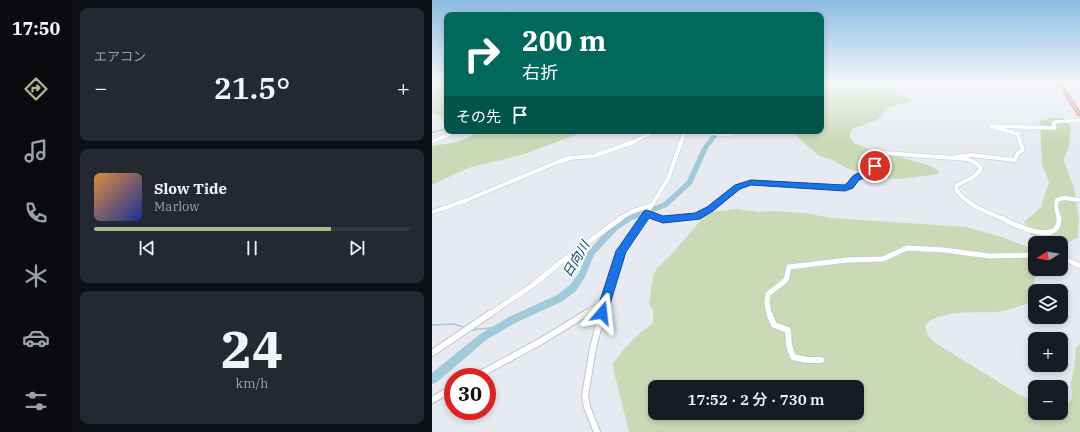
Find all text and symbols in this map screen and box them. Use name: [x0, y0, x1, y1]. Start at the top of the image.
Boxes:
text: 17:50: [12, 17, 60, 40]
text: 200 m: [522, 22, 606, 59]
icon: right: [456, 28, 508, 80]
text: エアコン: [94, 48, 146, 65]
text: 右折: [522, 61, 558, 84]
text: 21.5°: [214, 68, 290, 107]
text: −: [94, 73, 107, 102]
text: +: [397, 73, 410, 102]
icon: directions: [22, 75, 50, 103]
icon: arrive: [509, 104, 531, 126]
text: その先: [456, 107, 501, 126]
icon: music: [22, 137, 50, 165]
pin: [858, 149, 892, 183]
icon: arrive: [864, 155, 886, 177]
text: Slow Tide: [154, 179, 227, 198]
text: Marlow: [154, 198, 199, 215]
icon: phone: [22, 199, 50, 227]
water label: 日向川: [559, 236, 594, 280]
north arrow: [1028, 236, 1068, 276]
map controls: [1028, 236, 1068, 420]
icon: previous: [136, 237, 158, 259]
icon: pause: [241, 237, 263, 259]
icon: next: [346, 237, 368, 259]
icon: climate: [22, 262, 50, 290]
button: layers: [1028, 284, 1068, 324]
position arrow: [581, 292, 623, 334]
text: 24: [221, 315, 283, 382]
icon: car: [22, 324, 50, 352]
button: +: [1028, 332, 1068, 372]
speed limit sign: 30: [444, 368, 496, 420]
text: km/h: [236, 375, 268, 392]
button: −: [1028, 380, 1068, 420]
icon: filters: [22, 387, 50, 415]
text: 17:52 · 2 分 · 730 m: [687, 390, 825, 409]

